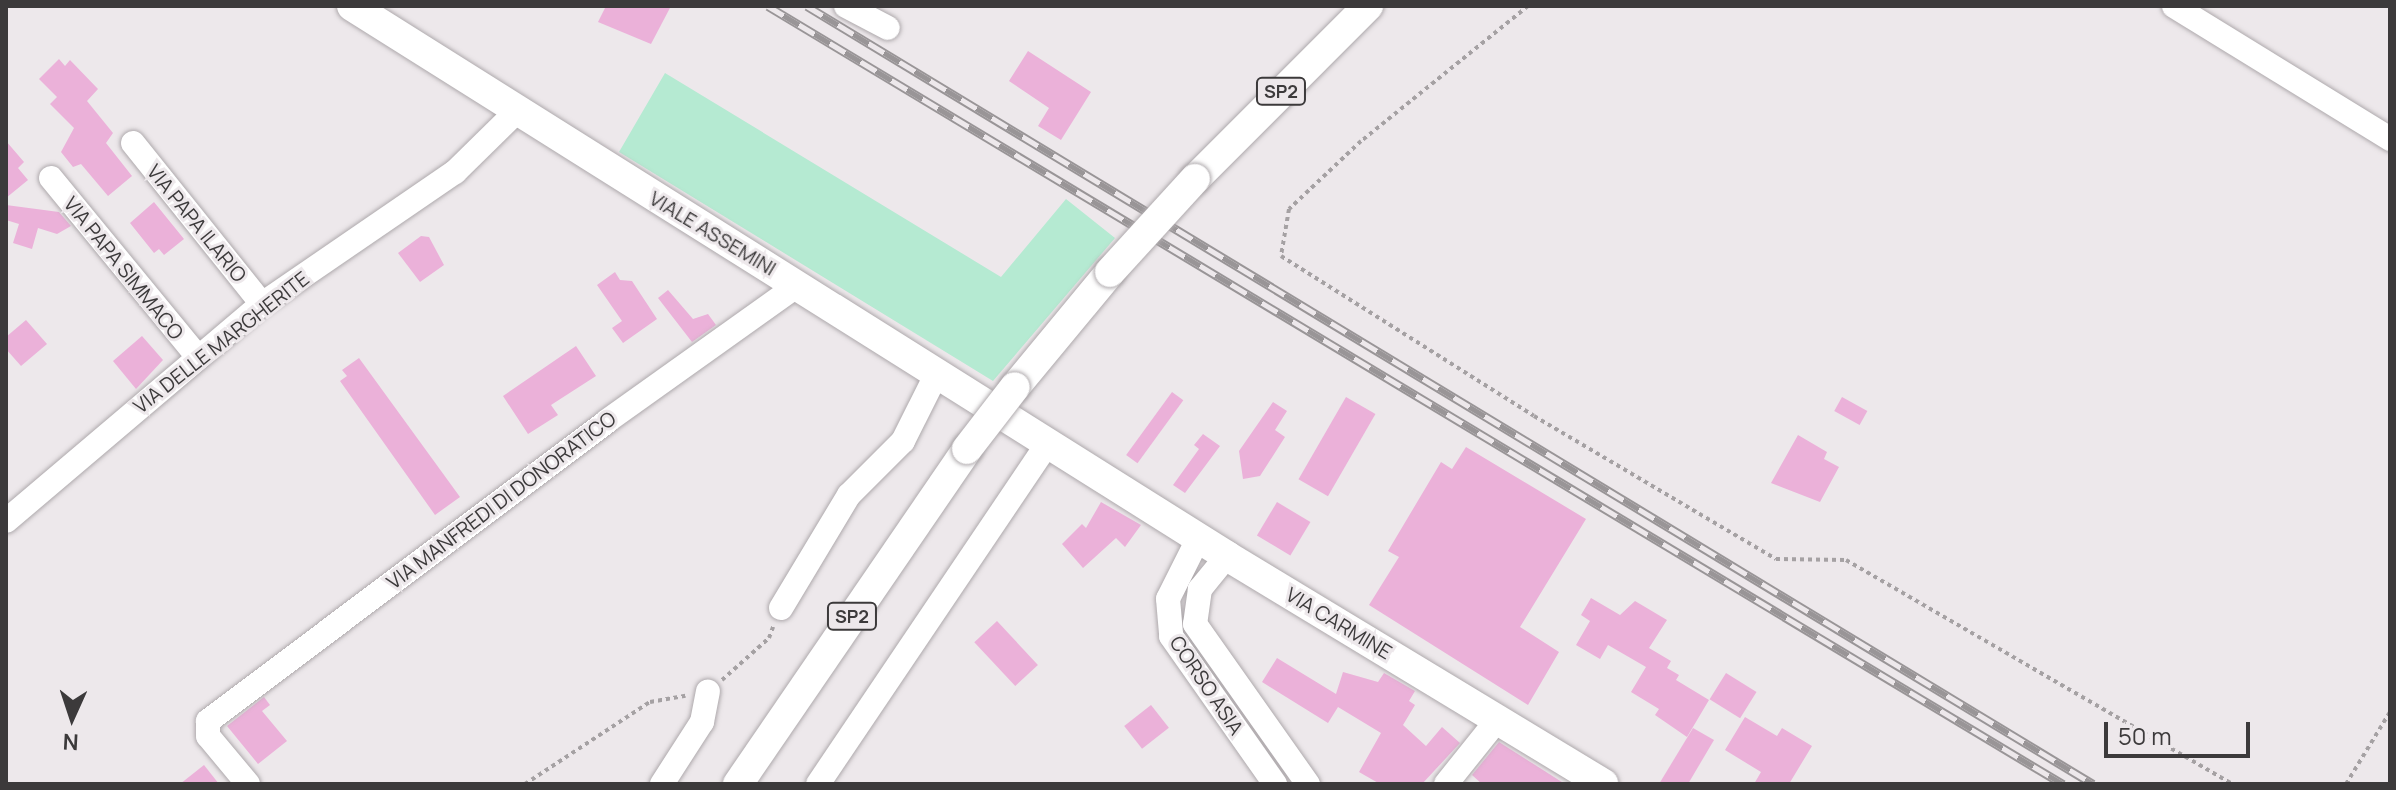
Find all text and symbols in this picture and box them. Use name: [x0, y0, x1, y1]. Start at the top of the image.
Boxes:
road number: SP2: [1255, 77, 1307, 105]
street label: VIA PAPA ILARIO: [142, 159, 252, 287]
street label: VIALE ASSEMINI: [645, 186, 781, 280]
street label: VIA PAPA SIMMACO: [59, 192, 189, 344]
street label: VIA DELLE MARGHERITE: [129, 266, 313, 418]
street label: VIA MANFREDI DI DONORATICO: [382, 406, 620, 594]
street label: VIA CARMINE: [1282, 582, 1396, 664]
road number: SP2: [826, 602, 878, 630]
street label: CORSO ASIA: [1165, 631, 1249, 739]
north arrow: [32, 678, 112, 758]
scale bar: [2108, 706, 2254, 756]
text: 50 m: [2118, 719, 2172, 752]
text: N: [62, 727, 79, 757]

